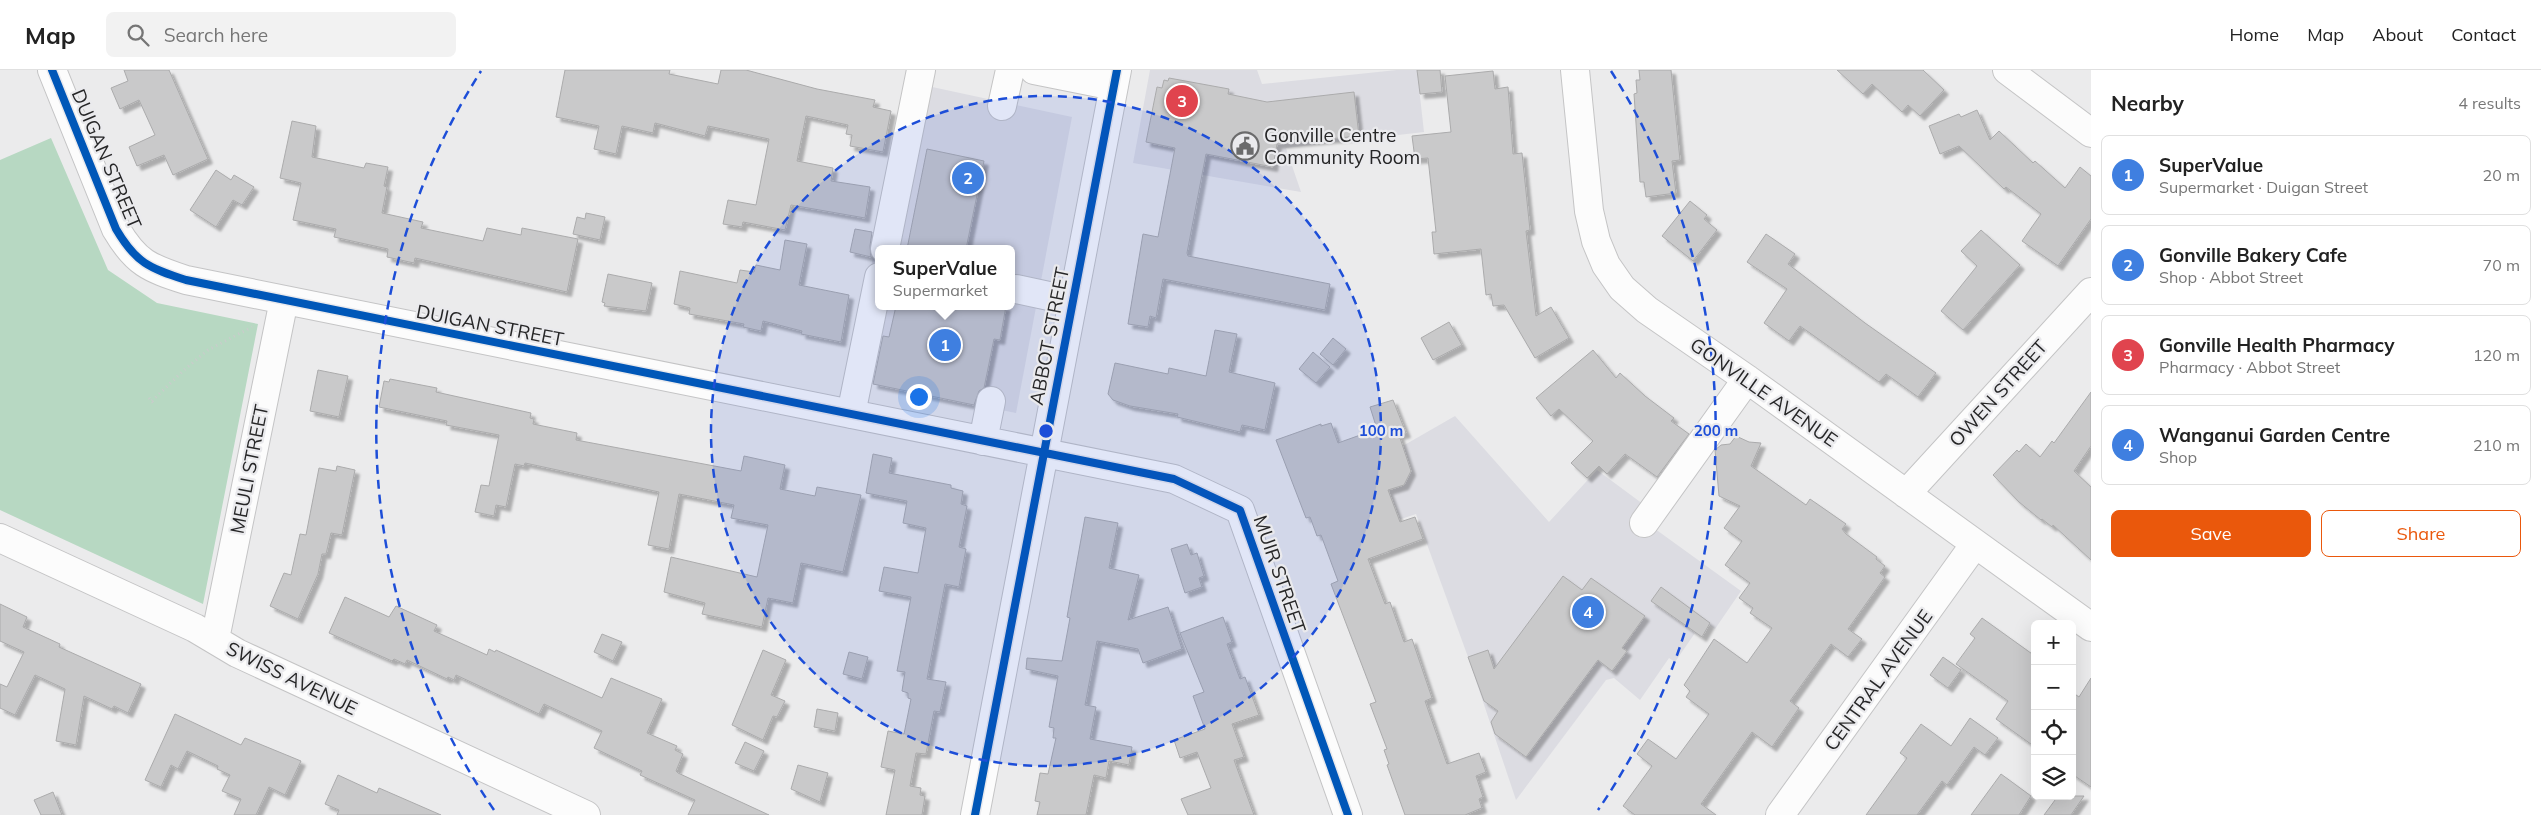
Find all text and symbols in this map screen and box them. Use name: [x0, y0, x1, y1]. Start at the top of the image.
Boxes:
search box: [106, 12, 456, 57]
text: Map: [25, 20, 76, 50]
icon: search: [124, 21, 152, 49]
text: Search here: [164, 23, 268, 47]
text: Home: [2229, 23, 2279, 46]
text: Map: [2307, 23, 2344, 46]
text: About: [2372, 23, 2423, 46]
text: Contact: [2451, 23, 2516, 46]
pin: 3: [1166, 82, 1198, 120]
street label: DUIGAN STREET: [67, 85, 148, 233]
text: Nearby: [2111, 90, 2184, 116]
text: 4 results: [2458, 93, 2521, 113]
place label: Gonville Centre Community Room: [1264, 123, 1420, 169]
public building icon: Gonville Centre Community Room: [1230, 131, 1260, 161]
text: SuperValue: [2159, 153, 2263, 177]
pin: 2: [952, 159, 984, 197]
text: 1: [2123, 165, 2133, 185]
text: 20 m: [2483, 165, 2520, 185]
text: Supermarket · Duigan Street: [2159, 177, 2368, 197]
text: Gonville Bakery Cafe: [2159, 243, 2347, 267]
popup: [875, 245, 1015, 310]
text: 2: [2123, 255, 2133, 275]
text: 70 m: [2483, 255, 2520, 275]
text: SuperValue: [893, 256, 997, 280]
street label: ABBOT STREET: [1024, 265, 1074, 407]
text: Shop · Abbot Street: [2159, 267, 2303, 287]
text: Supermarket: [893, 280, 988, 300]
street label: DUIGAN STREET: [414, 299, 566, 351]
pin: 1: [929, 326, 961, 364]
street label: GONVILLE AVENUE: [1686, 332, 1842, 452]
text: Gonville Health Pharmacy: [2159, 333, 2395, 357]
street label: OWEN STREET: [1944, 334, 2053, 451]
text: 3: [2123, 345, 2133, 365]
text: 120 m: [2473, 345, 2520, 365]
text: Pharmacy · Abbot Street: [2159, 357, 2340, 377]
your location: [906, 384, 932, 410]
street label: MEULI STREET: [225, 402, 273, 536]
text: 100 m: [1359, 421, 1403, 440]
text: 200 m: [1694, 421, 1738, 440]
centre of rings: [1037, 422, 1055, 440]
text: Wanganui Garden Centre: [2159, 423, 2390, 447]
text: 4: [2123, 435, 2133, 455]
text: 210 m: [2473, 435, 2520, 455]
text: Shop: [2159, 447, 2197, 467]
button: Save: [2111, 510, 2311, 557]
button: Share: [2321, 510, 2521, 557]
street label: MUIR STREET: [1249, 512, 1312, 637]
pin: 4: [1572, 593, 1604, 631]
street label: CENTRAL AVENUE: [1819, 605, 1937, 755]
map controls: [2031, 620, 2076, 800]
button: +: [2031, 620, 2076, 665]
street label: SWISS AVENUE: [223, 636, 361, 720]
button: −: [2031, 665, 2076, 710]
button: locate: [2031, 710, 2076, 755]
button: layers: [2031, 755, 2076, 800]

